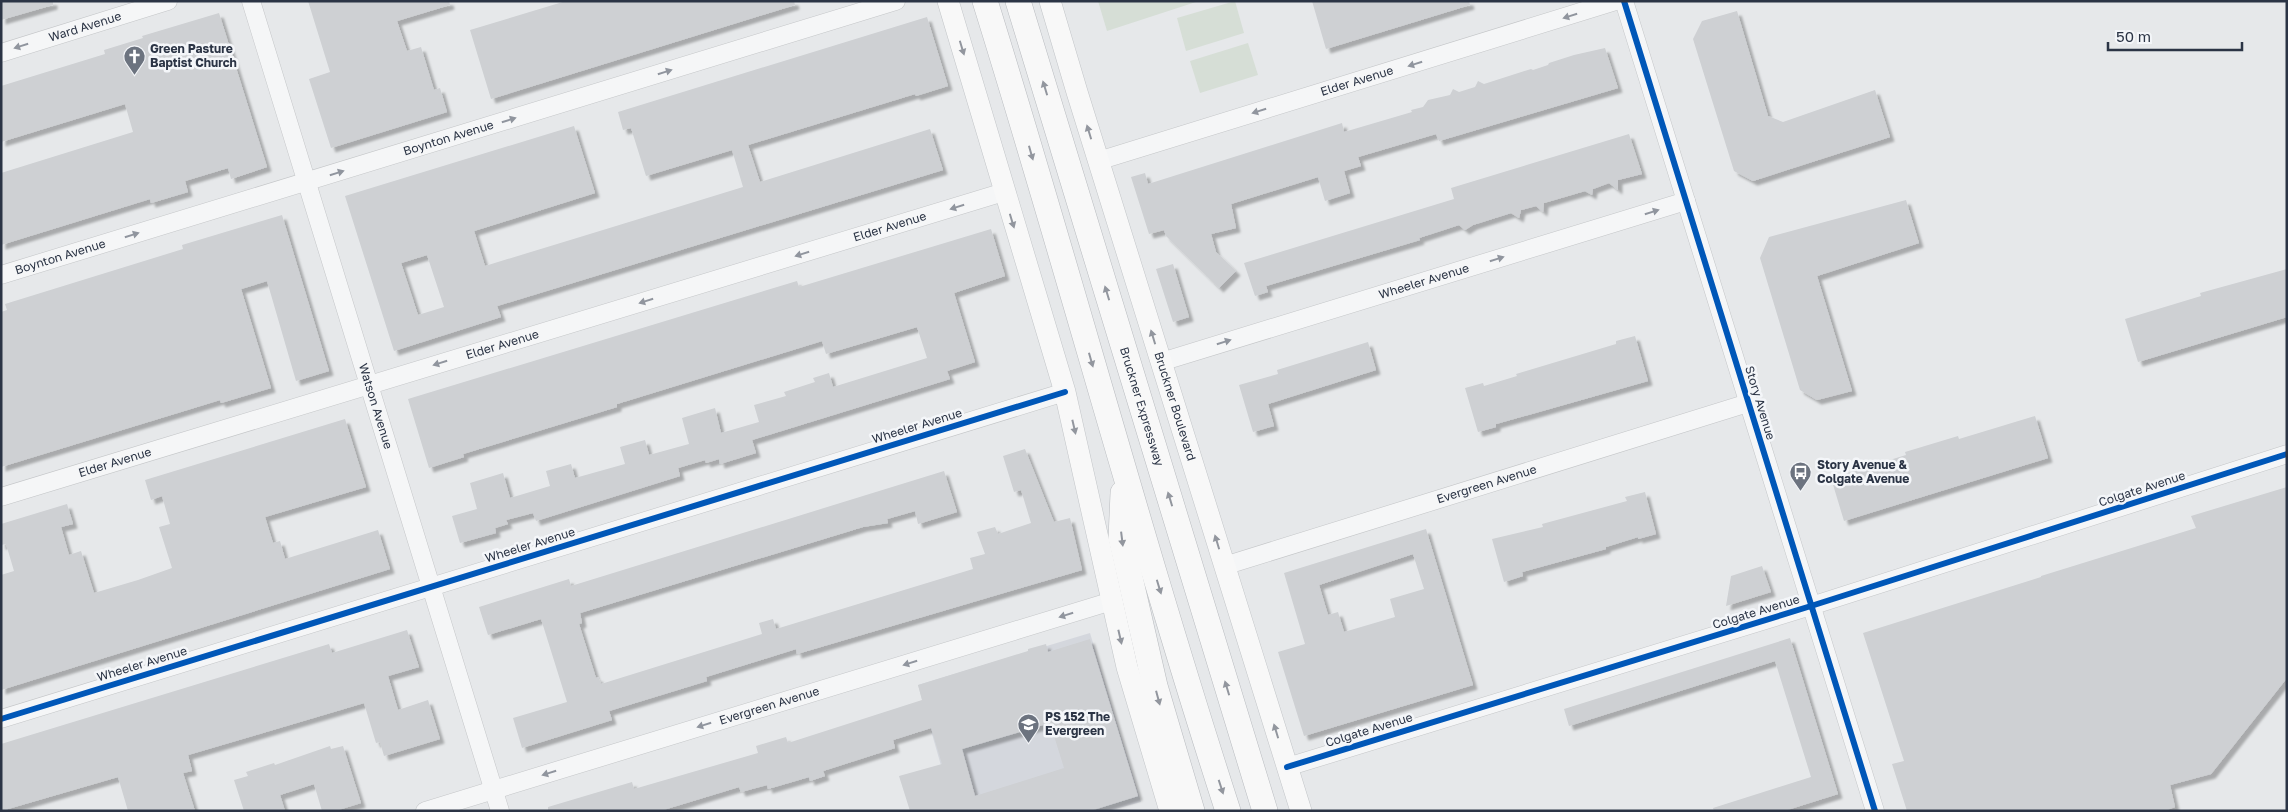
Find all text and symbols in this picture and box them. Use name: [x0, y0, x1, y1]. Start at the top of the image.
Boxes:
street label: Ward Avenue: [47, 8, 123, 45]
one-way arrow: [1562, 13, 1577, 21]
scale bar: [2108, 20, 2242, 52]
text: 50 m: [2116, 27, 2151, 45]
place label: Green Pasture Baptist Church: [150, 41, 237, 70]
one-way arrow: [958, 41, 966, 56]
one-way arrow: [14, 43, 29, 51]
church icon: Green Pasture Baptist Church: [122, 44, 146, 75]
one-way arrow: [1407, 60, 1422, 68]
street label: Elder Avenue: [1318, 62, 1395, 99]
one-way arrow: [657, 68, 672, 76]
one-way arrow: [1040, 80, 1048, 95]
one-way arrow: [1252, 108, 1267, 116]
one-way arrow: [502, 115, 517, 123]
street label: Boynton Avenue: [401, 117, 495, 158]
one-way arrow: [1084, 124, 1092, 139]
one-way arrow: [1028, 146, 1036, 161]
one-way arrow: [330, 168, 345, 176]
one-way arrow: [949, 203, 964, 211]
one-way arrow: [1645, 207, 1660, 215]
street label: Elder Avenue: [851, 208, 928, 244]
one-way arrow: [1009, 213, 1017, 228]
one-way arrow: [124, 231, 139, 239]
street label: Boynton Avenue: [13, 235, 107, 277]
one-way arrow: [794, 250, 809, 258]
one-way arrow: [1489, 255, 1504, 263]
street label: Wheeler Avenue: [1377, 260, 1471, 302]
one-way arrow: [1103, 286, 1111, 301]
one-way arrow: [638, 297, 653, 305]
street label: Elder Avenue: [464, 326, 541, 362]
one-way arrow: [1149, 329, 1157, 344]
one-way arrow: [1217, 338, 1232, 346]
street label: Bruckner Expressway: [1117, 345, 1167, 468]
street label: Bruckner Boulevard: [1151, 350, 1199, 462]
one-way arrow: [1087, 353, 1095, 368]
one-way arrow: [432, 359, 447, 367]
street label: Watson Avenue: [356, 361, 396, 451]
street label: Story Avenue: [1742, 364, 1779, 442]
street label: Wheeler Avenue: [870, 405, 964, 446]
one-way arrow: [1070, 419, 1078, 435]
street label: Elder Avenue: [76, 444, 153, 480]
place label: Story Avenue & Colgate Avenue: [1817, 457, 1909, 486]
bus stop icon: Story Avenue & Colgate Avenue: [1789, 460, 1813, 491]
street label: Evergreen Avenue: [1435, 461, 1538, 506]
street label: Colgate Avenue: [2097, 467, 2187, 510]
one-way arrow: [1165, 491, 1173, 506]
street label: Wheeler Avenue: [483, 524, 577, 565]
one-way arrow: [1118, 532, 1126, 548]
one-way arrow: [1212, 535, 1220, 550]
one-way arrow: [1155, 579, 1163, 594]
street label: Colgate Avenue: [1711, 591, 1801, 632]
one-way arrow: [1058, 612, 1073, 620]
one-way arrow: [1116, 629, 1124, 644]
street label: Wheeler Avenue: [95, 643, 189, 684]
one-way arrow: [902, 659, 917, 667]
one-way arrow: [1223, 680, 1231, 695]
street label: Evergreen Avenue: [717, 683, 821, 728]
one-way arrow: [1154, 690, 1162, 705]
place label: PS 152 The Evergreen: [1045, 709, 1110, 738]
street label: Colgate Avenue: [1324, 709, 1414, 750]
school or university icon: PS 152 The Evergreen: [1017, 712, 1041, 743]
one-way arrow: [697, 722, 712, 730]
one-way arrow: [1271, 723, 1279, 738]
one-way arrow: [541, 769, 556, 777]
one-way arrow: [1217, 780, 1225, 795]

